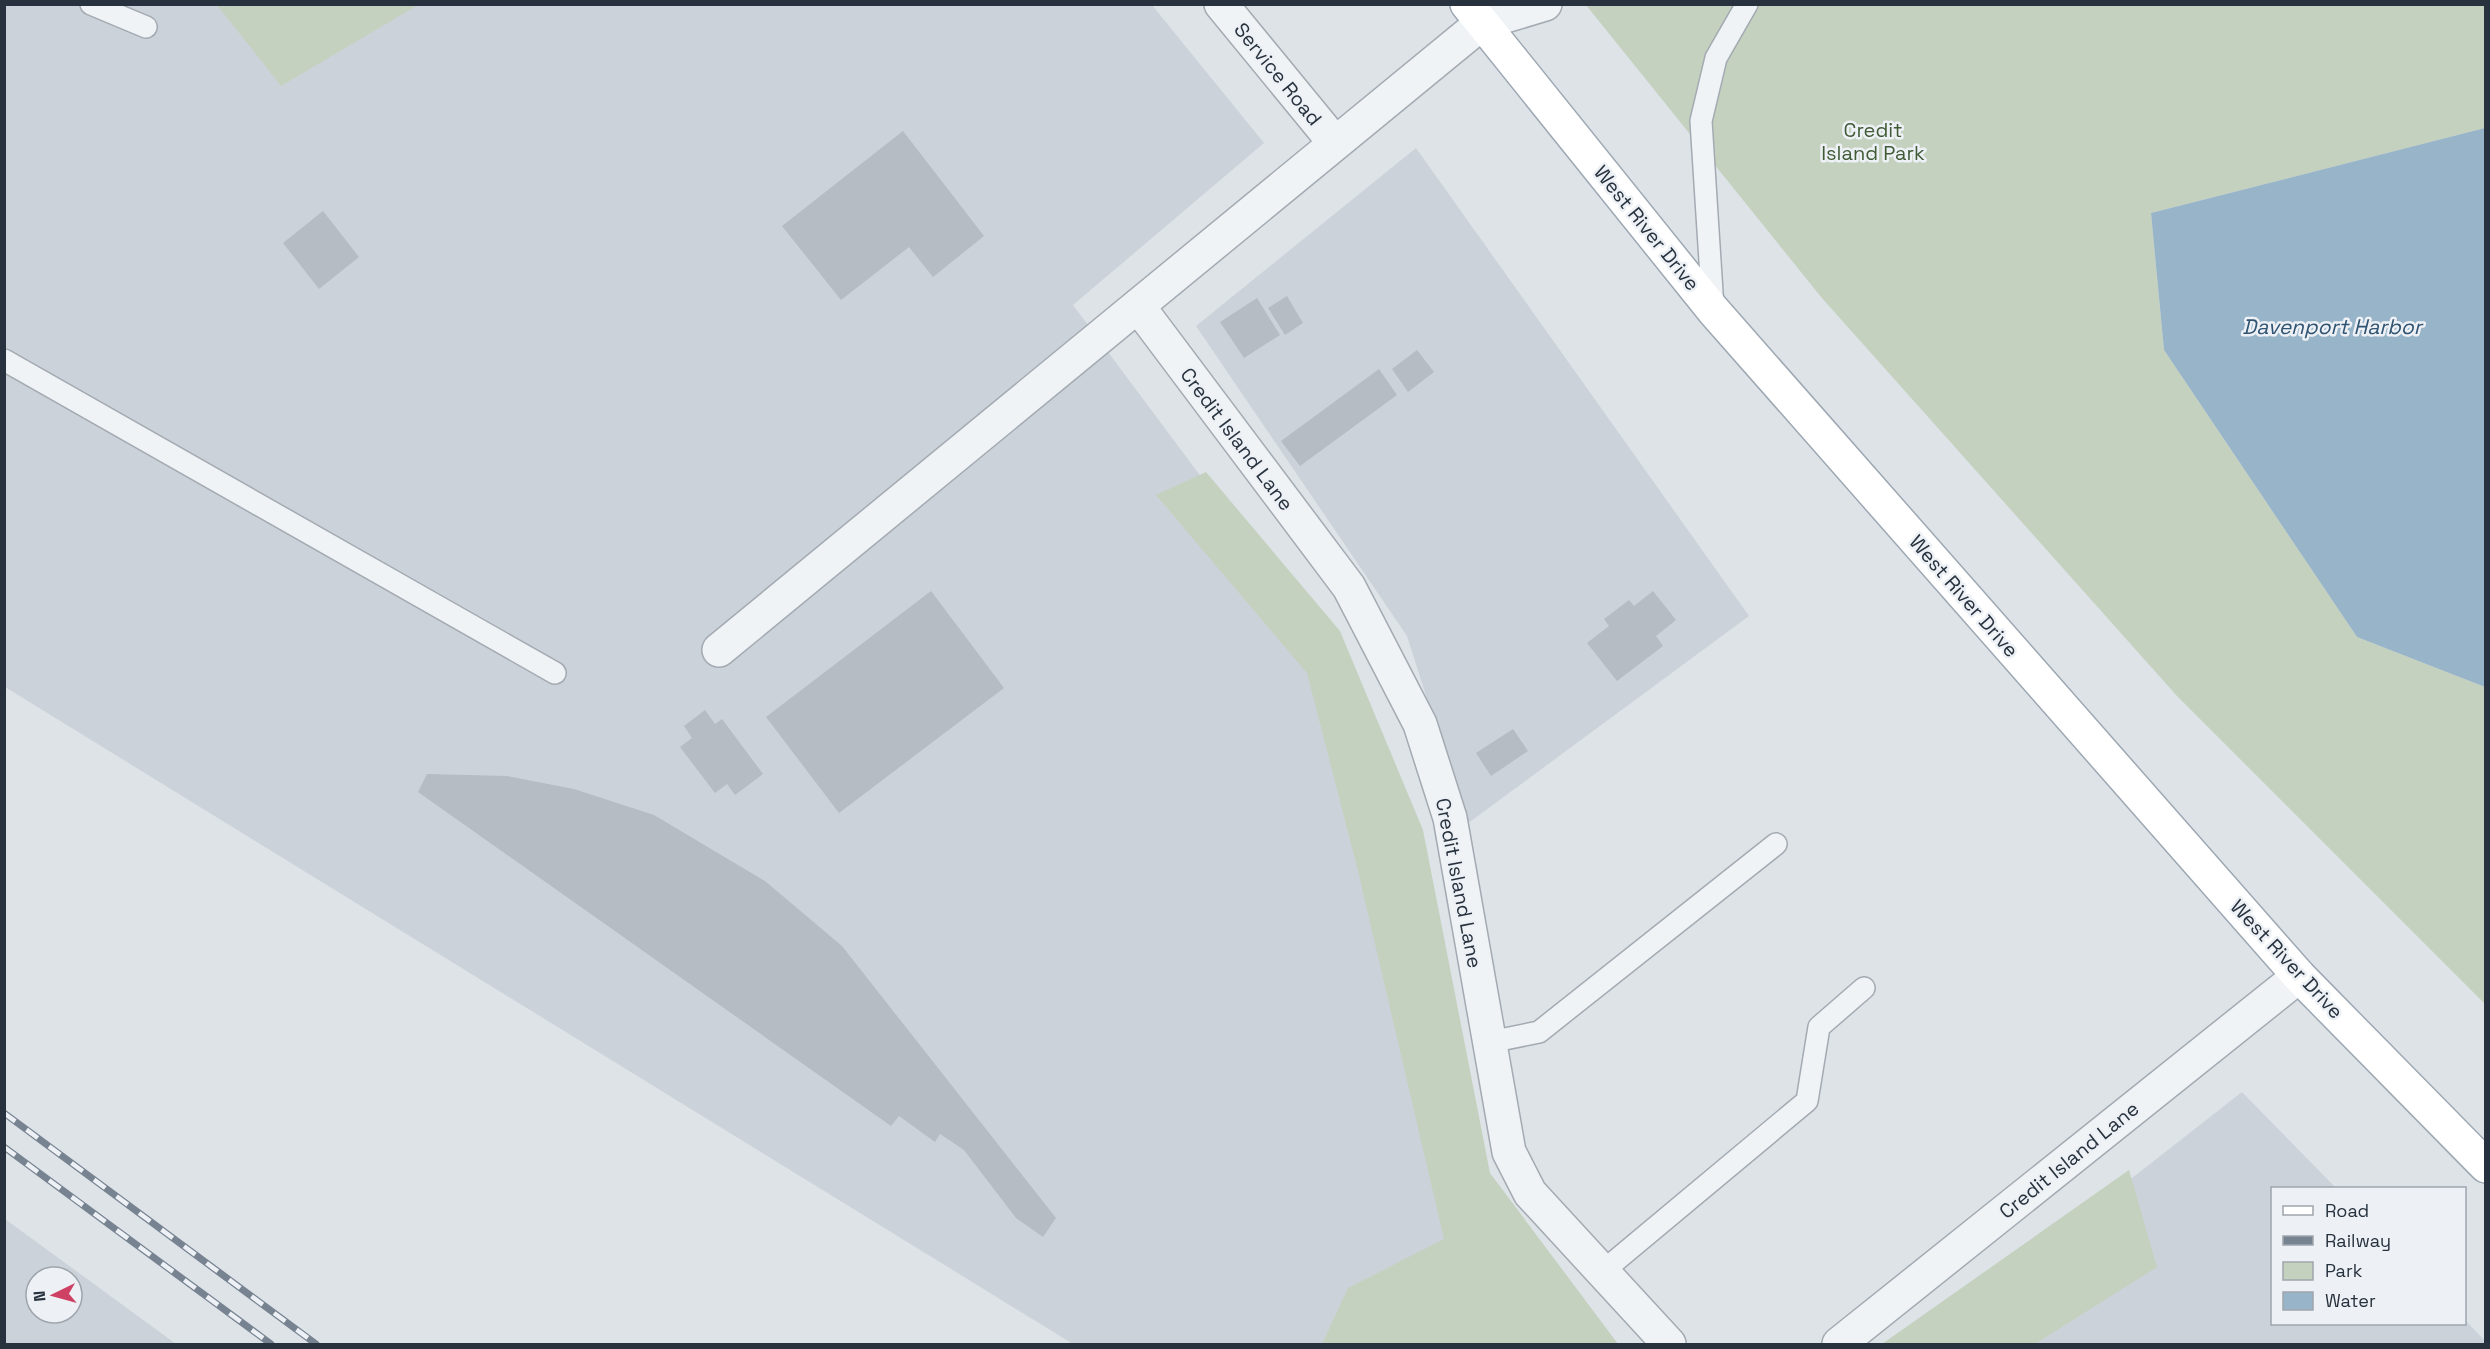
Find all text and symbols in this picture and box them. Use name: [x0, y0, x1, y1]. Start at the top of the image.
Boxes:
street label: Service Road: [1228, 17, 1328, 131]
park label: Credit Island Park: [1821, 117, 1925, 166]
street label: West River Drive: [1588, 160, 1706, 296]
water label: Davenport Harbor: [2242, 313, 2424, 340]
street label: Credit Island Lane: [1175, 362, 1299, 516]
street label: West River Drive: [1904, 529, 2024, 663]
street label: Credit Island Lane: [1430, 796, 1488, 970]
street label: West River Drive: [2225, 894, 2349, 1024]
street label: Credit Island Lane: [1994, 1096, 2144, 1224]
legend: [2271, 1187, 2466, 1325]
text: Road: [2325, 1199, 2369, 1222]
text: Railway: [2325, 1229, 2391, 1252]
text: Park: [2325, 1259, 2363, 1282]
north arrow: [24, 1265, 84, 1325]
text: Water: [2325, 1289, 2376, 1312]
text: N: [29, 1290, 50, 1303]

